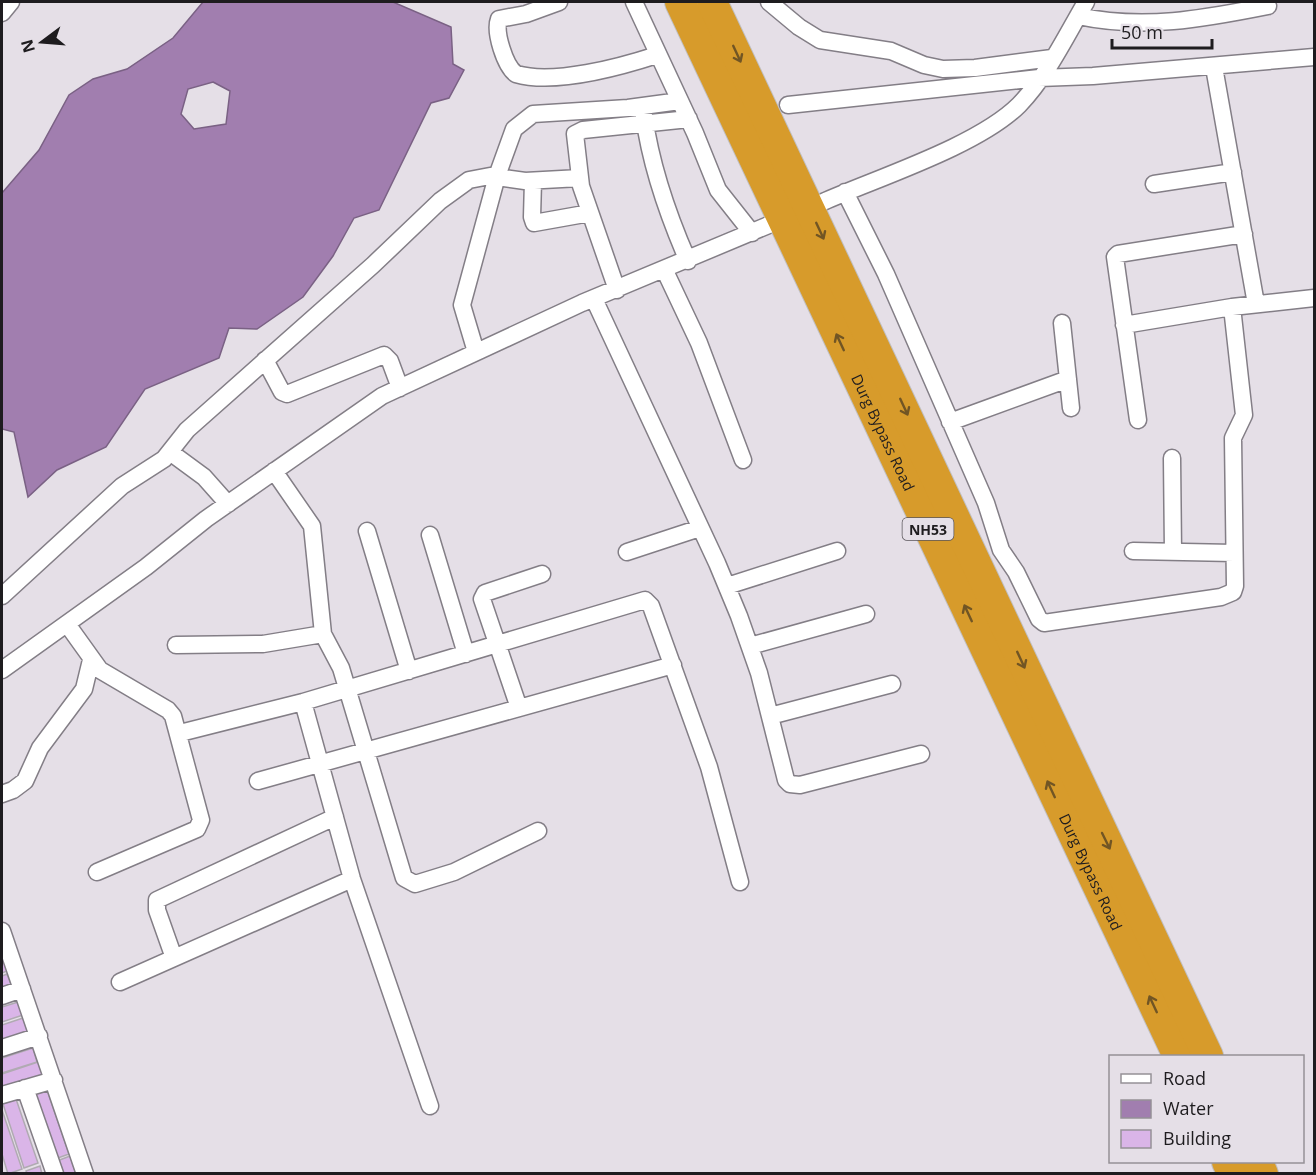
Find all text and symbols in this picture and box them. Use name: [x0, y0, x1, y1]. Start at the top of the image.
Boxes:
north arrow: [12, 12, 72, 72]
scale bar: [1112, 12, 1212, 50]
text: 50 m: [1121, 20, 1163, 44]
text: N: [15, 37, 40, 55]
one-way arrow: [731, 45, 743, 63]
one-way arrow: [815, 221, 827, 239]
one-way arrow: [833, 333, 845, 351]
street label: Durg Bypass Road: [847, 371, 920, 494]
one-way arrow: [899, 397, 911, 415]
road number: NH53: [902, 518, 954, 540]
one-way arrow: [961, 605, 973, 623]
one-way arrow: [1015, 651, 1027, 669]
one-way arrow: [1045, 781, 1057, 799]
street label: Durg Bypass Road: [1055, 810, 1127, 934]
one-way arrow: [1101, 831, 1112, 849]
one-way arrow: [1146, 995, 1158, 1013]
legend: [1109, 1055, 1304, 1163]
text: Road: [1163, 1066, 1206, 1090]
text: Water: [1163, 1096, 1214, 1120]
text: Building: [1163, 1126, 1231, 1150]

